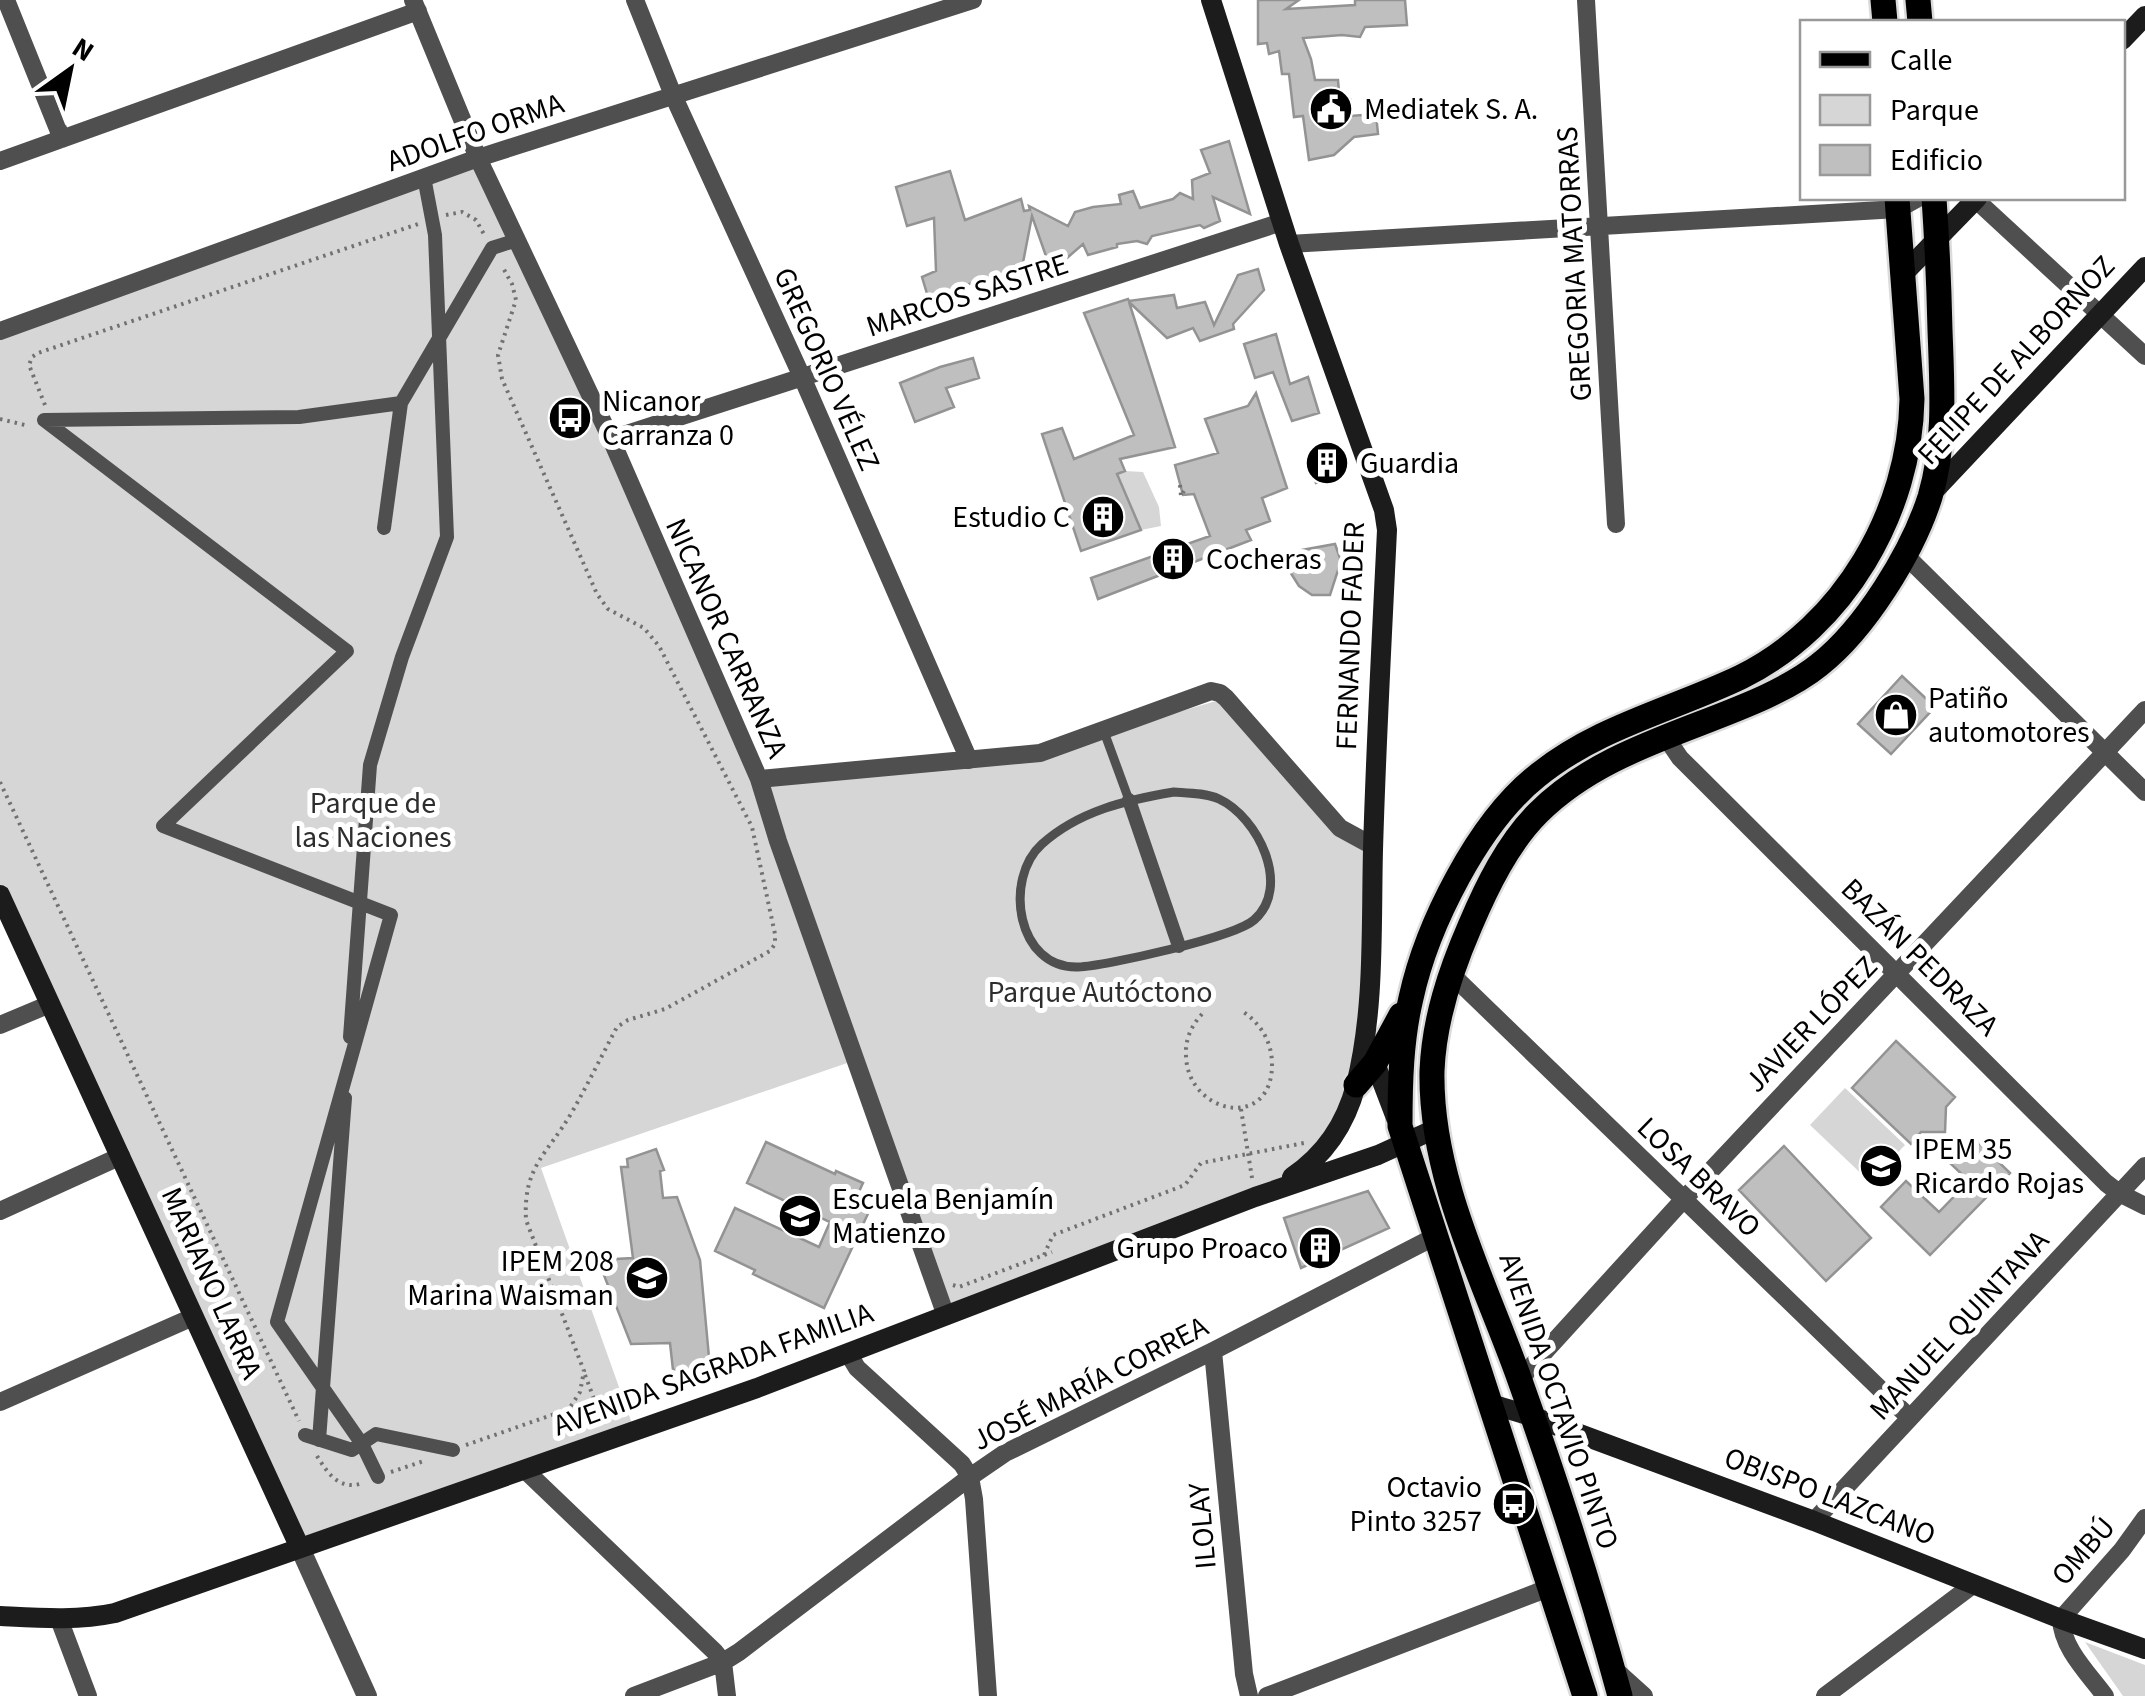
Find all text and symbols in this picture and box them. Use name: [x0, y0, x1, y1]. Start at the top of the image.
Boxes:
north arrow: [20, 20, 120, 120]
legend: [1800, 20, 2125, 200]
text: N: [64, 28, 102, 72]
text: Calle: [1890, 39, 1952, 82]
street label: ADOLFO ORMA: [381, 82, 570, 183]
public building icon: Mediatek S. A.: [1308, 86, 1354, 132]
place label: Mediatek S. A.: [1364, 88, 1538, 131]
text: Parque: [1890, 89, 1979, 132]
street label: GREGORIA MATORRAS: [1546, 125, 1603, 402]
text: Edificio: [1890, 139, 1983, 182]
street label: MARCOS SASTRE: [861, 243, 1074, 348]
street label: FELIPE DE ALBORNOZ: [1908, 246, 2125, 475]
street label: GREGORIO VÉLEZ: [762, 261, 891, 478]
place label: Nicanor Carranza 0: [602, 380, 734, 457]
bus stop icon: Nicanor Carranza 0: [547, 395, 593, 441]
building icon: Guardia: [1304, 440, 1350, 486]
place label: Guardia: [1360, 442, 1459, 485]
building icon: Estudio C: [1080, 494, 1126, 540]
place label: Estudio C: [952, 496, 1070, 539]
street label: NICANOR CARRANZA: [654, 511, 799, 766]
street label: FERNANDO FADER: [1325, 521, 1376, 751]
building icon: Cocheras: [1150, 536, 1196, 582]
place label: Cocheras: [1206, 538, 1322, 581]
place label: Patiño automotores: [1928, 677, 2090, 754]
shop icon: Patiño automotores: [1873, 692, 1919, 738]
park label: Parque de las Naciones: [294, 782, 452, 859]
street label: BAZÁN PEDRAZA: [1831, 869, 2009, 1047]
street label: JAVIER LÓPEZ: [1735, 946, 1888, 1102]
park label: Parque Autóctono: [987, 971, 1213, 1014]
street label: LOSA BRAVO: [1627, 1107, 1770, 1248]
place label: IPEM 35 Ricardo Rojas: [1914, 1128, 2084, 1205]
school or university icon: IPEM 35 Ricardo Rojas: [1858, 1143, 1904, 1189]
place label: Escuela Benjamín Matienzo: [832, 1178, 1054, 1255]
street label: MARIANO LARRA: [150, 1180, 273, 1387]
school or university icon: Escuela Benjamín Matienzo: [777, 1193, 823, 1239]
street label: MANUEL QUINTANA: [1860, 1220, 2060, 1430]
building icon: Grupo Proaco: [1297, 1225, 1343, 1271]
place label: Grupo Proaco: [1116, 1227, 1288, 1270]
place label: IPEM 208 Marina Waisman: [407, 1240, 614, 1317]
street label: AVENIDA OCTAVIO PINTO: [1488, 1247, 1629, 1555]
school or university icon: IPEM 208 Marina Waisman: [624, 1255, 670, 1301]
street label: AVENIDA SAGRADA FAMILIA: [547, 1291, 880, 1447]
street label: JOSÉ MARÍA CORREA: [965, 1305, 1216, 1462]
street label: OBISPO LAZCANO: [1718, 1436, 1942, 1557]
place label: Octavio Pinto 3257: [1350, 1466, 1482, 1543]
street label: ILOLAY: [1177, 1480, 1228, 1571]
bus stop icon: Octavio Pinto 3257: [1491, 1481, 1537, 1527]
street label: OMBÚ: [2041, 1508, 2125, 1595]

